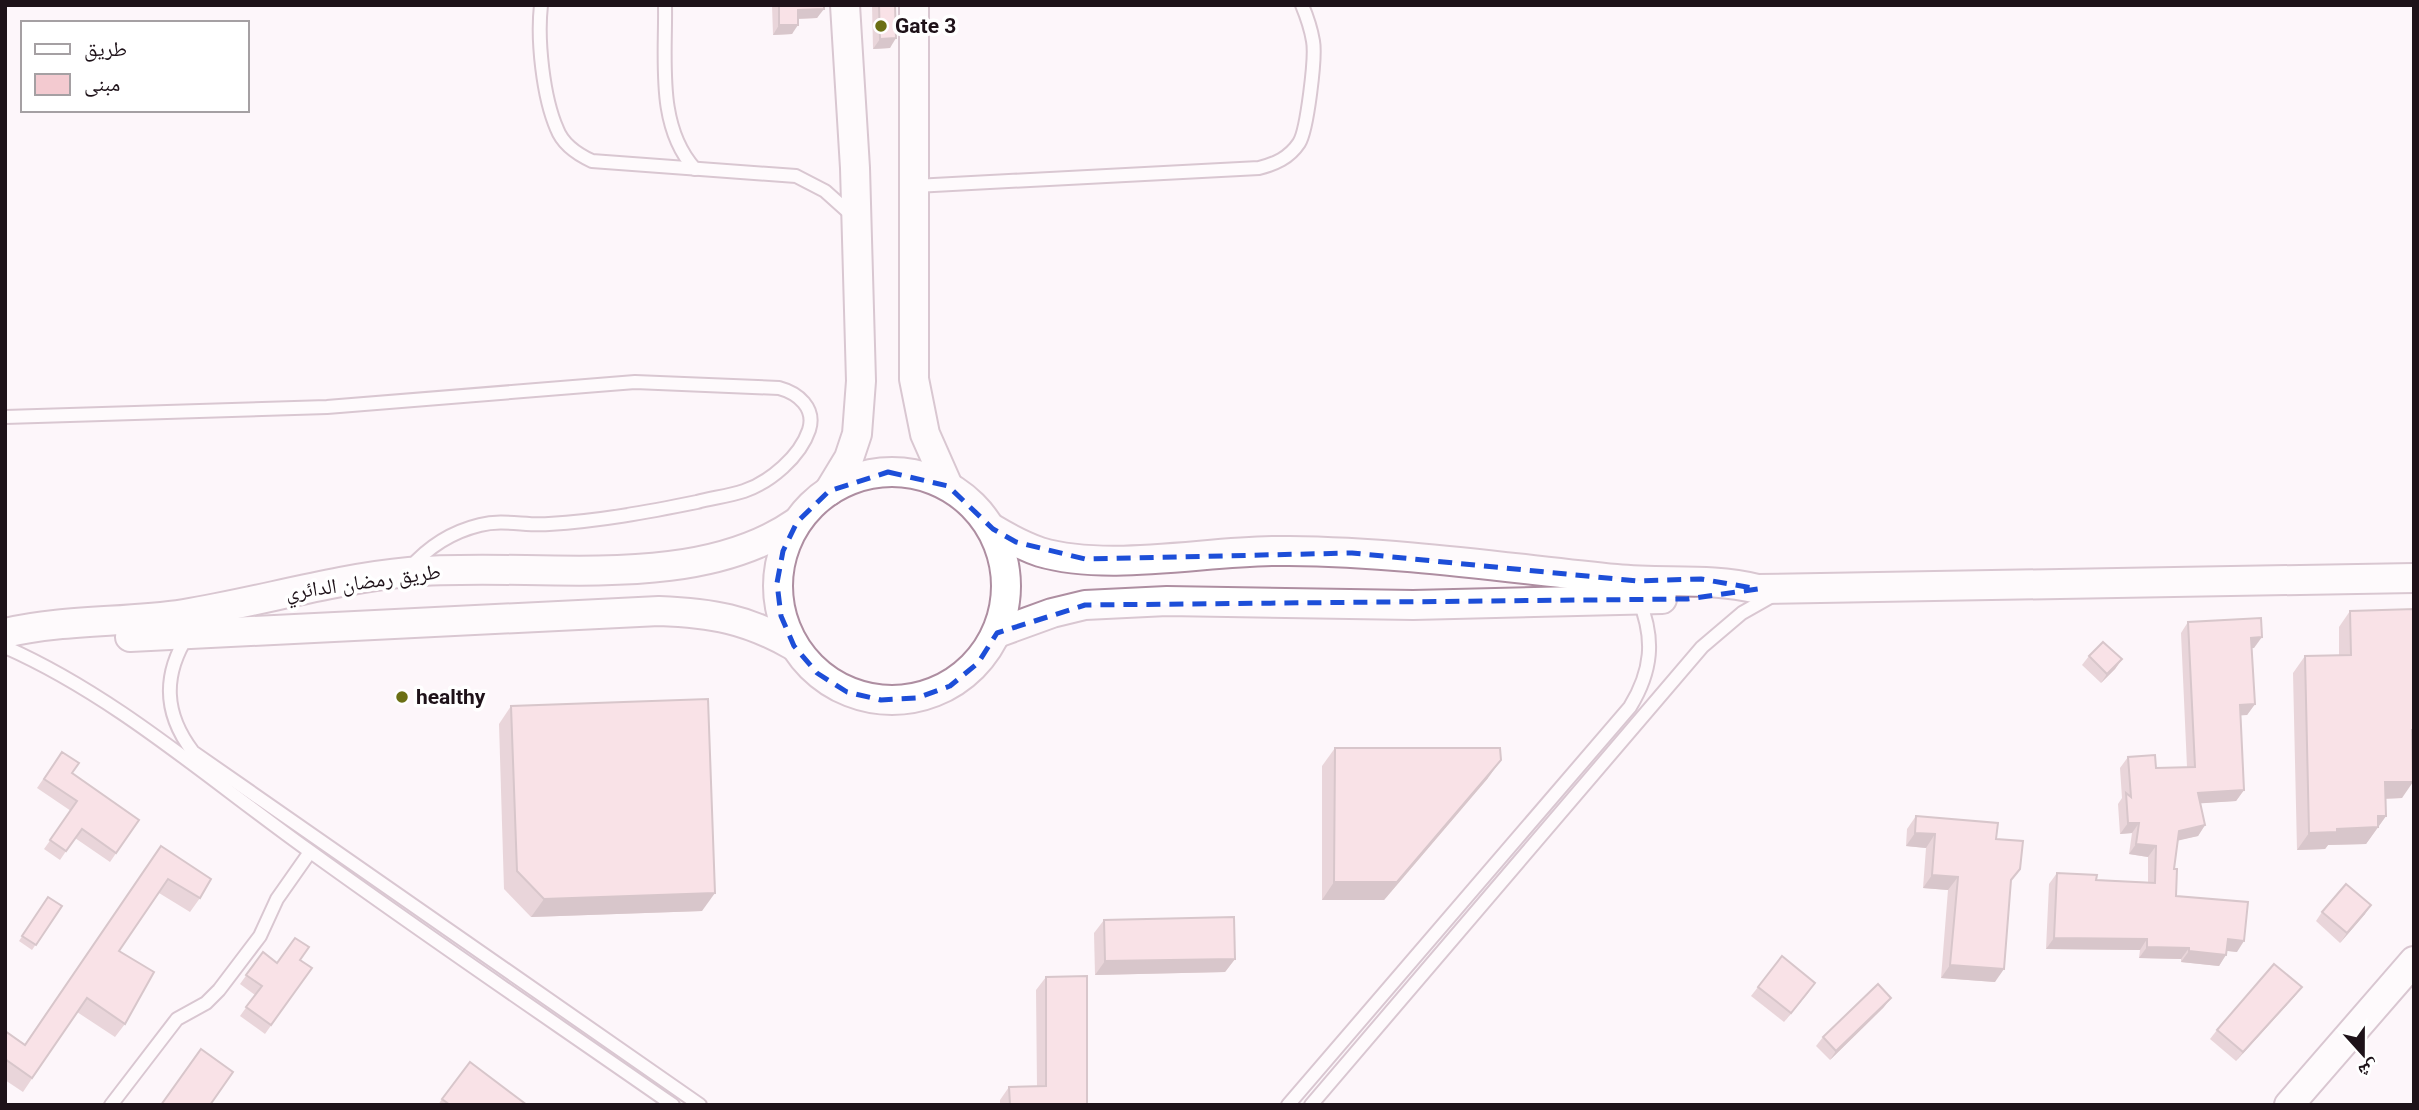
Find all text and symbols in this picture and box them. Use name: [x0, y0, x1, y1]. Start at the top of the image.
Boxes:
place label: Gate 3: [895, 14, 956, 38]
marker: Gate 3: [873, 18, 889, 34]
legend: [21, 21, 248, 112]
text: طريق: [84, 37, 127, 62]
text: مبنى: [84, 72, 120, 97]
street label: طريق رمضان الدائري: [284, 559, 443, 609]
place label: healthy: [416, 685, 486, 709]
marker: healthy: [394, 689, 410, 705]
north arrow: [2328, 1019, 2398, 1089]
text: ش: [2355, 1055, 2382, 1084]

